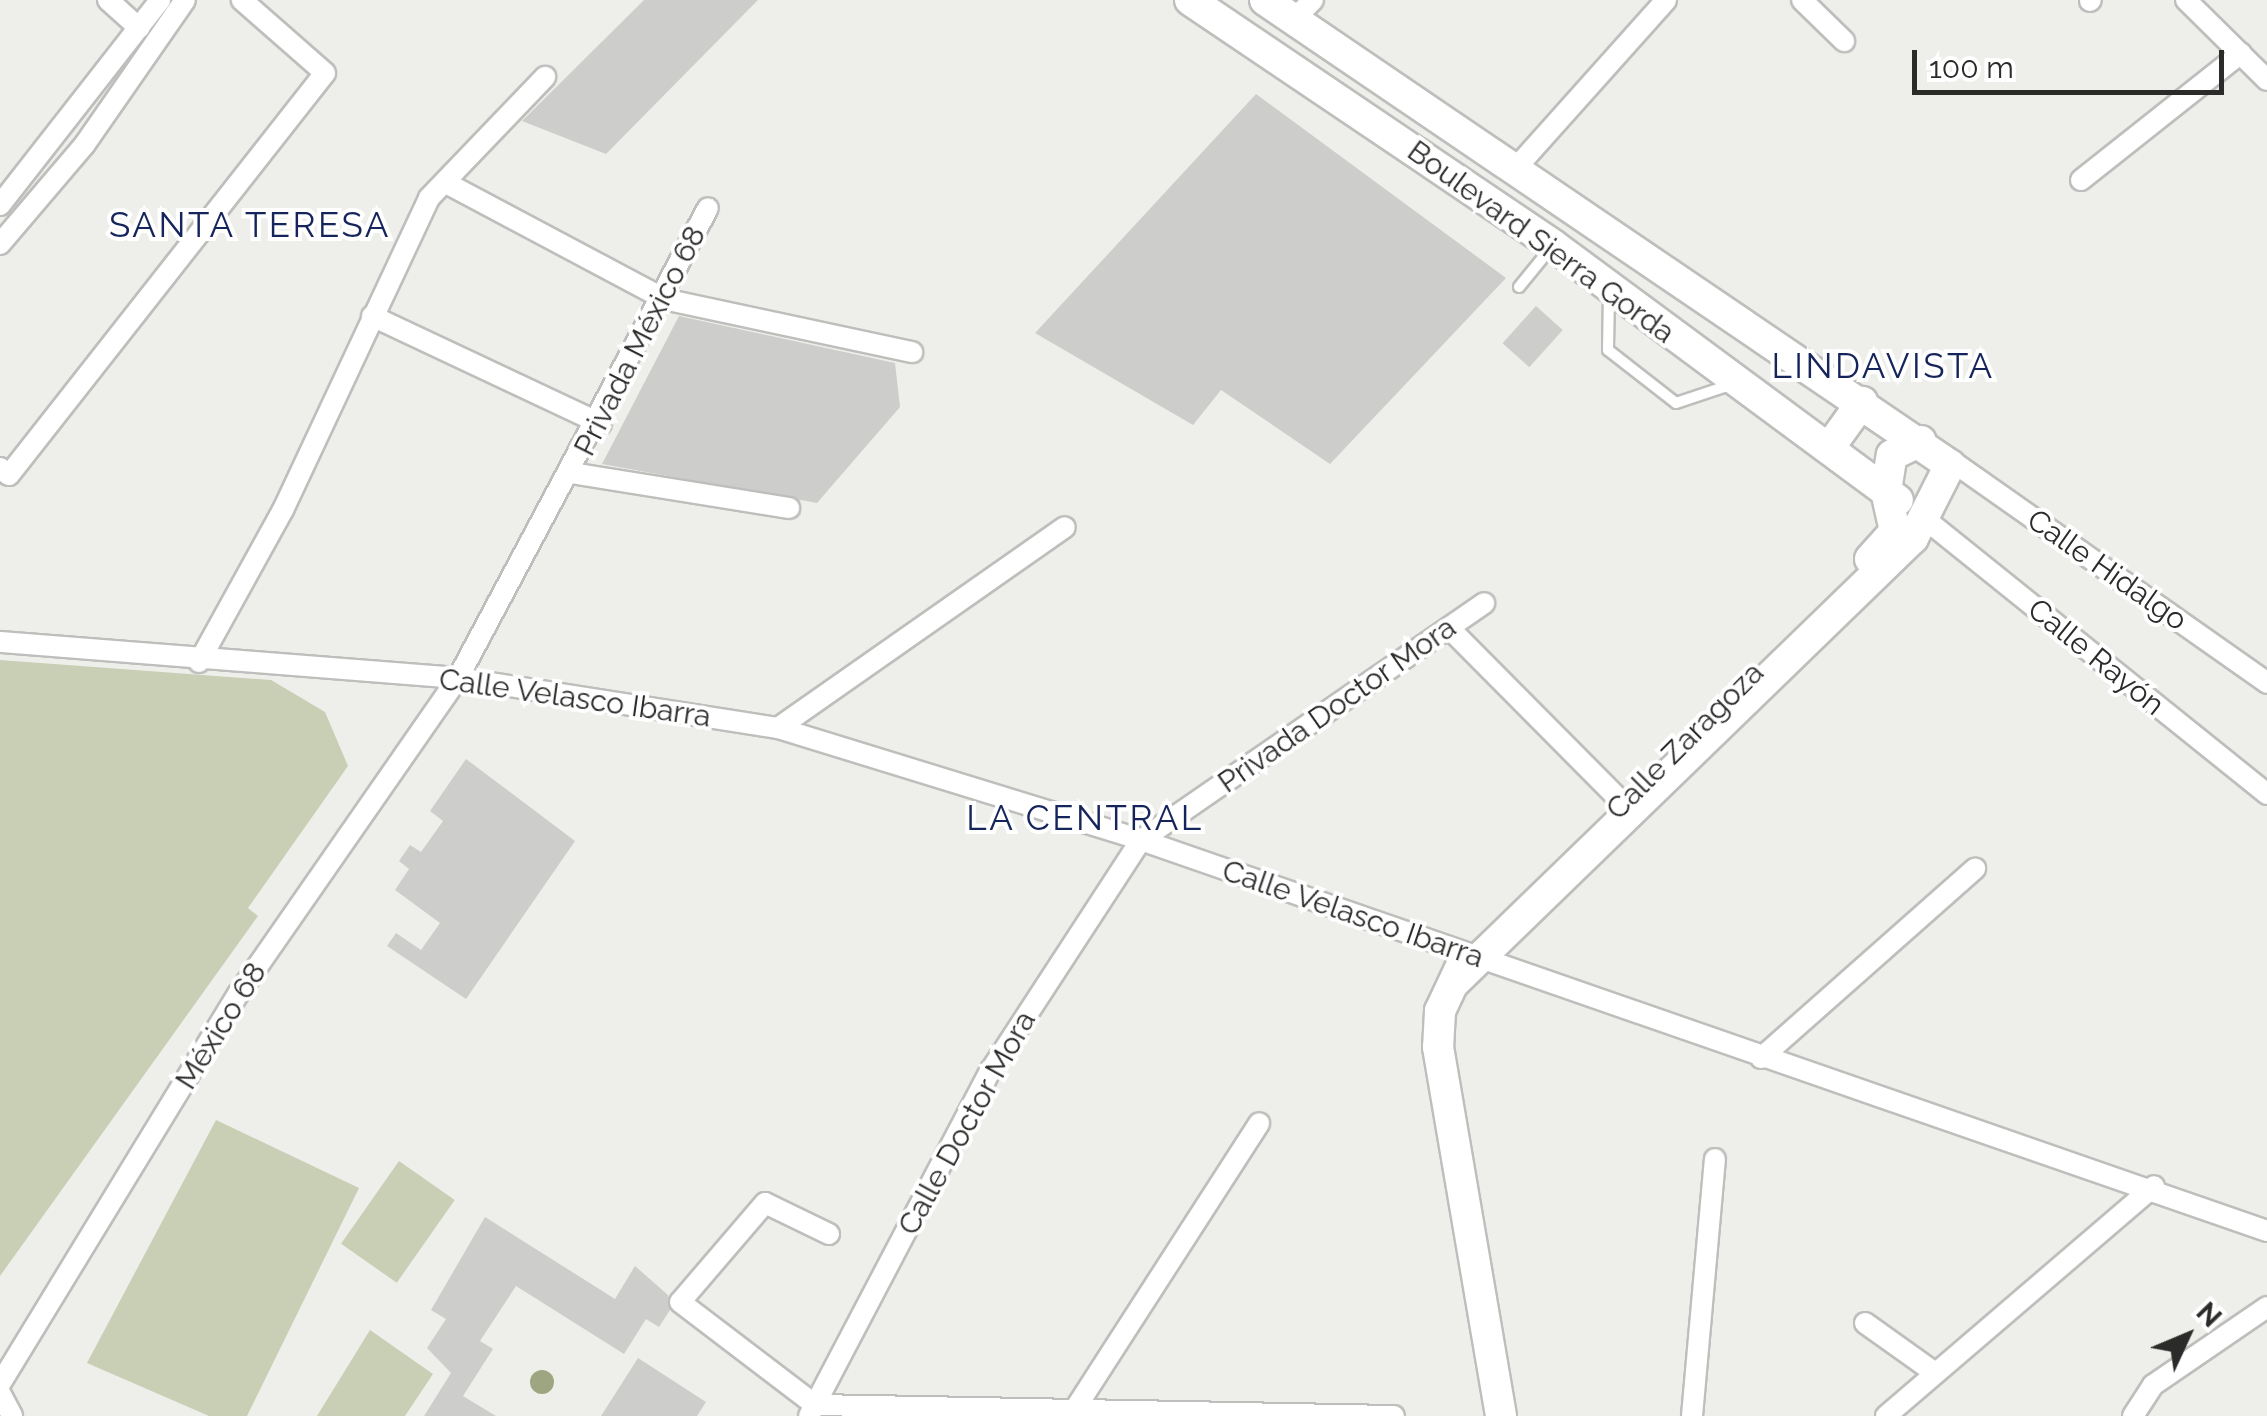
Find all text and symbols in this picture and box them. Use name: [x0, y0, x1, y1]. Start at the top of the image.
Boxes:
scale bar: [1917, 30, 2230, 92]
text: 100 m: [1929, 50, 2014, 85]
street label: Boulevard Sierra Gorda: [1401, 133, 1681, 351]
district label: SANTA TERESA: [108, 204, 392, 246]
street label: Privada México 68: [567, 220, 713, 462]
district label: LINDAVISTA: [1771, 345, 1995, 387]
street label: Calle Hidalgo: [2020, 502, 2194, 638]
street label: Calle Rayón: [2021, 591, 2171, 723]
street label: Privada Doctor Mora: [1211, 609, 1463, 801]
street label: Calle Zaragoza: [1599, 655, 1771, 827]
street label: Calle Velasco Ibarra: [436, 661, 714, 735]
district label: LA CENTRAL: [966, 797, 1204, 839]
street label: Calle Velasco Ibarra: [1217, 852, 1489, 976]
street label: México 68: [168, 956, 274, 1096]
street label: Calle Doctor Mora: [890, 1005, 1044, 1241]
north arrow: [2137, 1286, 2237, 1386]
text: N: [2190, 1296, 2228, 1334]

